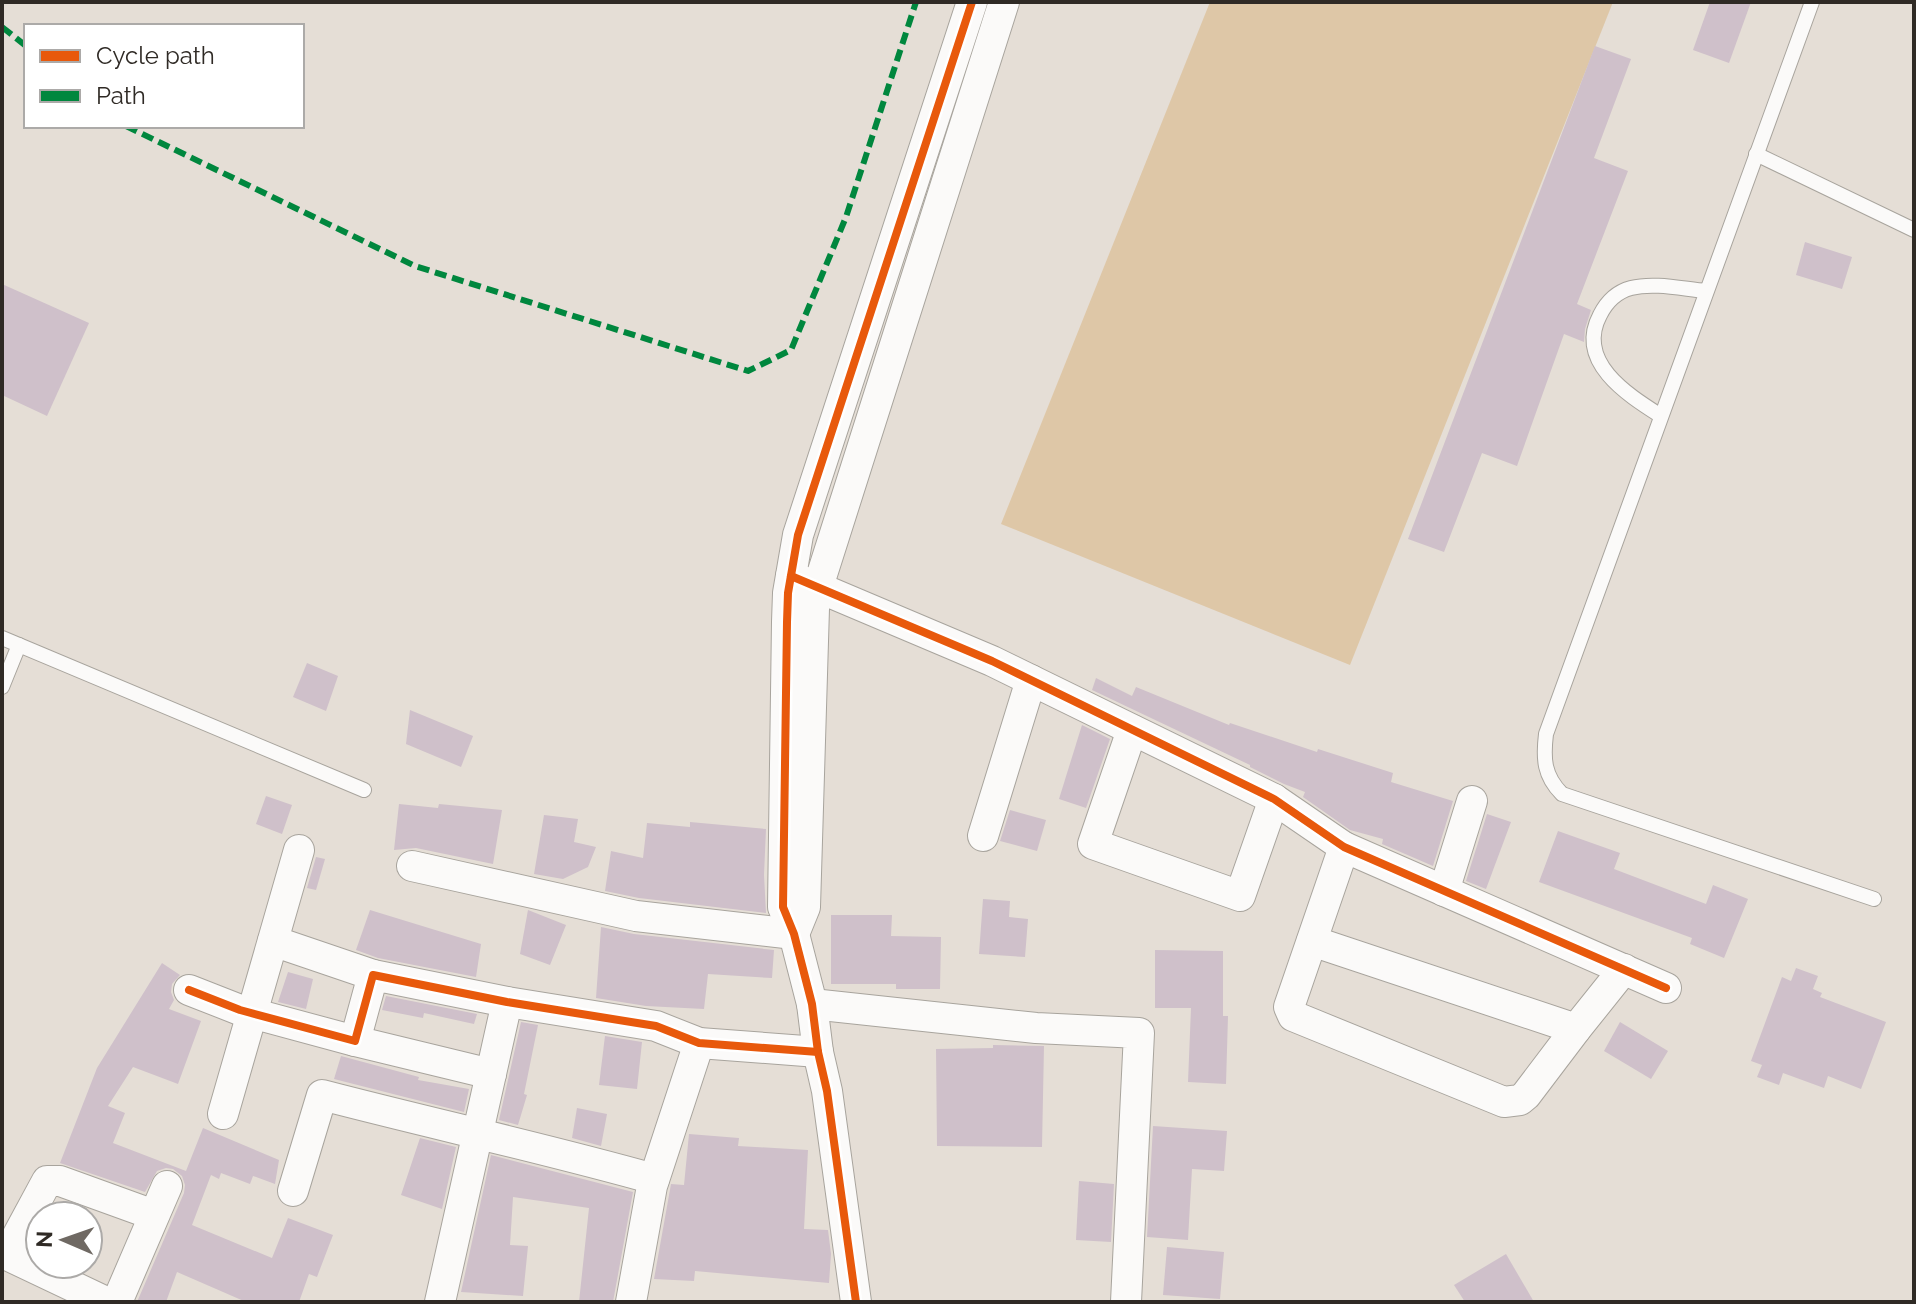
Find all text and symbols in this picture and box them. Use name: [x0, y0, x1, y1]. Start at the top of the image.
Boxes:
legend: [24, 24, 304, 128]
text: Cycle path: [96, 41, 215, 70]
text: Path: [96, 81, 146, 110]
north arrow: [24, 1200, 104, 1280]
text: N: [31, 1230, 57, 1248]

